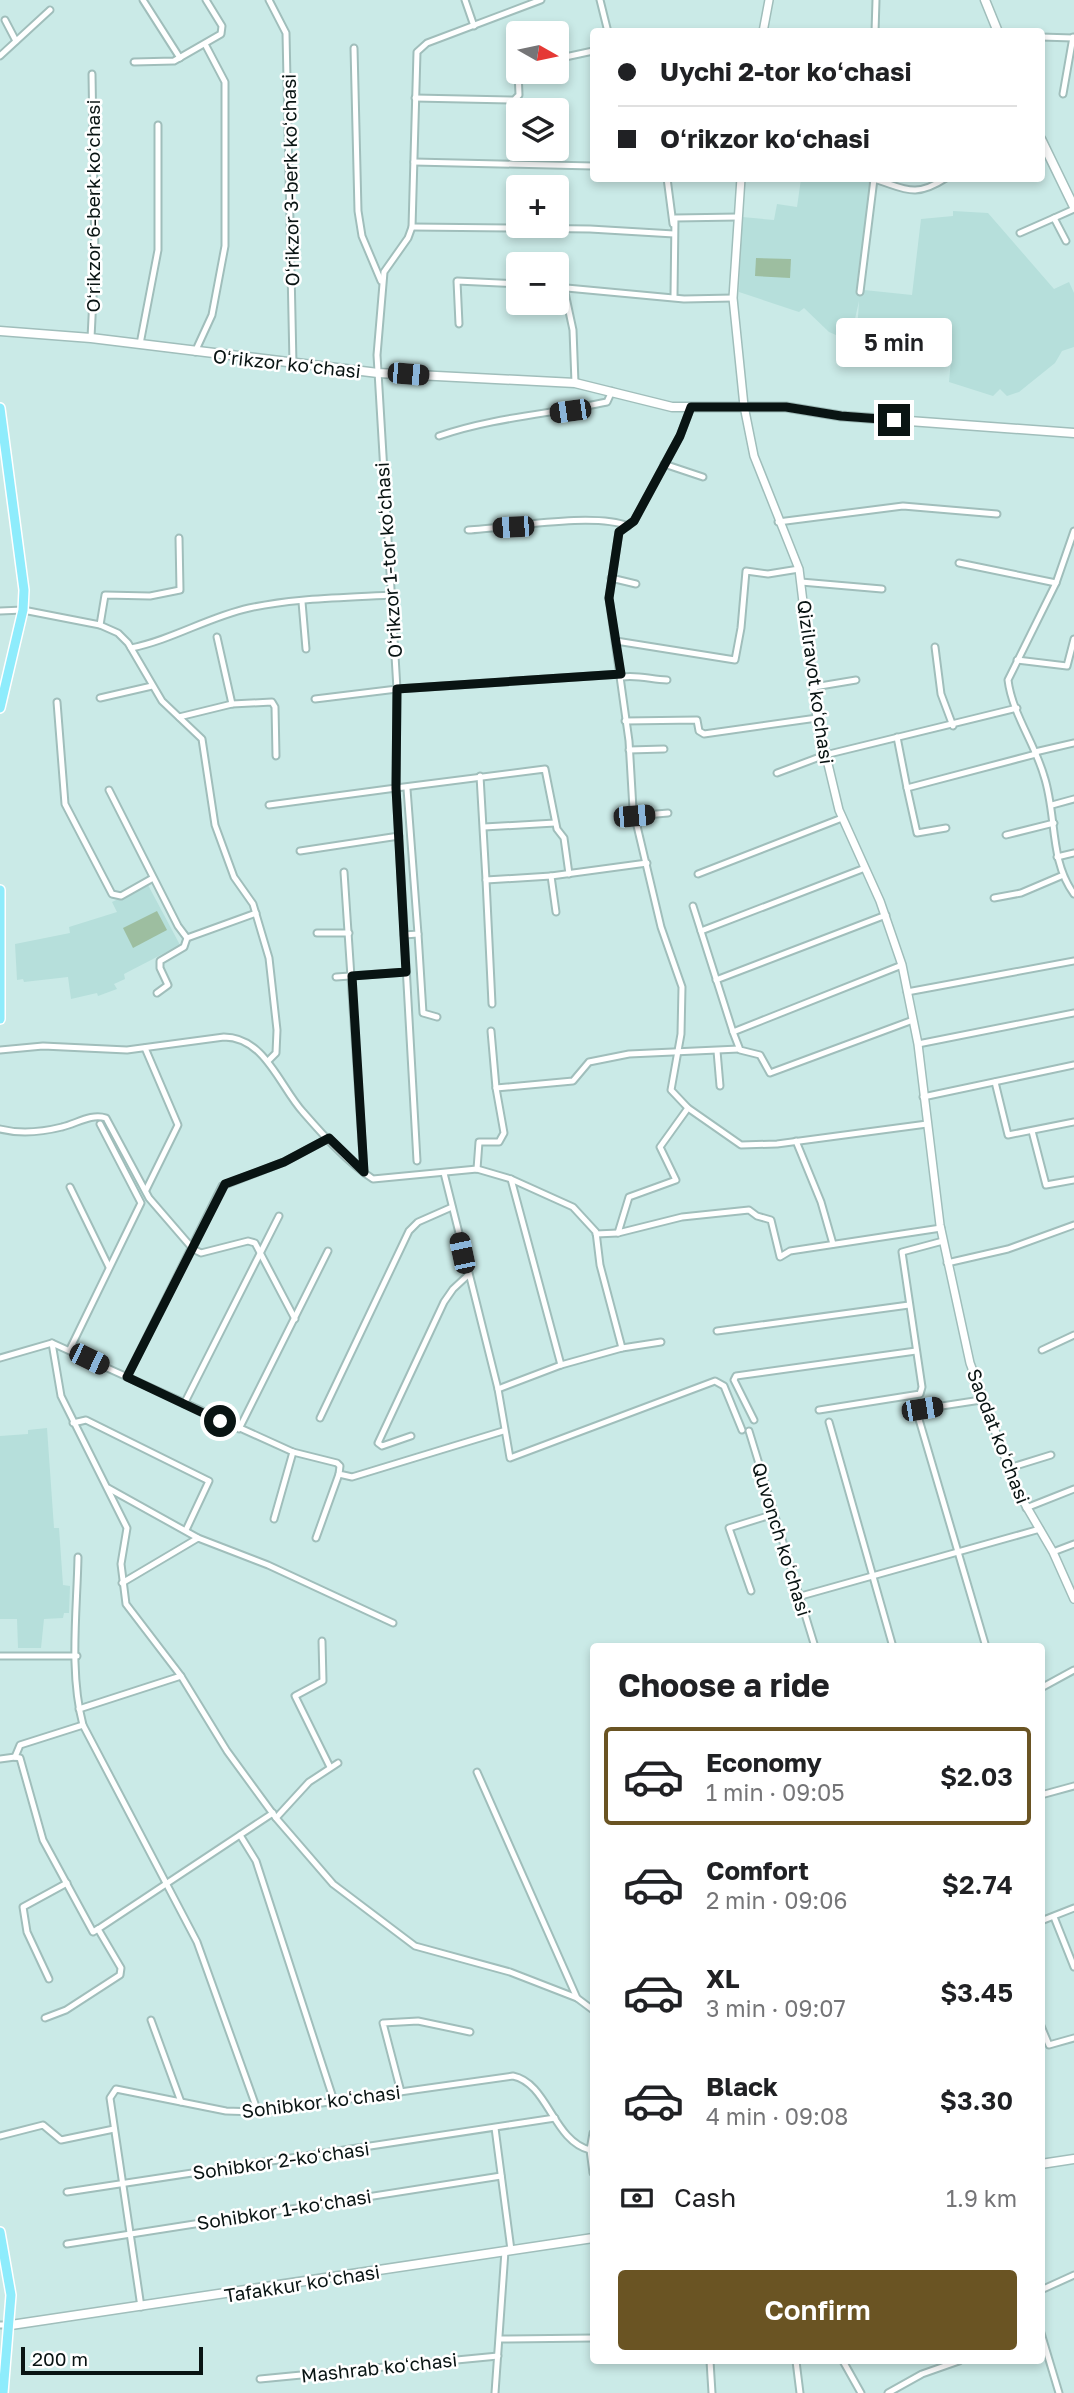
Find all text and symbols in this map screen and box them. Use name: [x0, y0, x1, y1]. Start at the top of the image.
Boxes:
north arrow: [506, 21, 569, 84]
map controls: [506, 21, 569, 315]
text: Uychi 2-tor koʻchasi: [660, 56, 912, 87]
street label: Oʻrikzor 3-berk koʻchasi: [277, 74, 303, 286]
button: layers: [506, 98, 569, 161]
street label: Oʻrikzor 6-berk koʻchasi: [81, 100, 104, 313]
text: Oʻrikzor koʻchasi: [660, 123, 870, 154]
button: +: [506, 175, 569, 238]
button: −: [506, 252, 569, 315]
callout: 5 min: [836, 318, 952, 368]
text: 5 min: [864, 328, 924, 356]
street label: Oʻrikzor koʻchasi: [212, 344, 362, 382]
car: [387, 362, 430, 386]
car: [548, 398, 593, 424]
route end: [878, 404, 910, 436]
street label: Oʻrikzor 1-tor koʻchasi: [370, 461, 406, 659]
car: [492, 515, 535, 539]
street label: Qizilravot koʻchasi: [793, 598, 839, 766]
car: [613, 804, 656, 828]
car: [448, 1230, 477, 1276]
car: [66, 1340, 113, 1378]
street label: Saodat koʻchasi: [963, 1365, 1035, 1507]
car: [900, 1395, 945, 1423]
route start: [204, 1405, 236, 1437]
street label: Quvonch koʻchasi: [748, 1459, 816, 1619]
text: Choose a ride: [618, 1666, 830, 1704]
icon: car: [622, 1745, 685, 1808]
text: Economy: [706, 1747, 822, 1778]
text: $2.03: [940, 1761, 1013, 1792]
text: 1 min · 09:05: [706, 1778, 845, 1806]
icon: car: [622, 1853, 685, 1916]
text: Comfort: [706, 1855, 809, 1886]
text: $2.74: [942, 1869, 1013, 1900]
text: 2 min · 09:06: [706, 1886, 847, 1914]
icon: car: [622, 1961, 685, 2024]
text: XL: [706, 1963, 740, 1994]
text: $3.45: [940, 1977, 1013, 2008]
text: 3 min · 09:07: [706, 1994, 846, 2022]
icon: car: [622, 2069, 685, 2132]
text: Black: [706, 2071, 778, 2102]
street label: Sohibkor koʻchasi: [240, 2080, 402, 2122]
text: $3.30: [940, 2085, 1013, 2116]
text: 4 min · 09:08: [706, 2102, 848, 2130]
street label: Sohibkor 2-koʻchasi: [191, 2136, 371, 2184]
icon: cash: [618, 2179, 656, 2217]
text: Cash: [674, 2182, 736, 2213]
street label: Sohibkor 1-koʻchasi: [195, 2184, 373, 2234]
text: 1.9 km: [946, 2184, 1017, 2212]
street label: Tafakkur koʻchasi: [223, 2259, 381, 2307]
button: Confirm: [618, 2270, 1017, 2350]
scale bar: [21, 2344, 203, 2376]
text: 200 m: [32, 2347, 88, 2370]
street label: Mashrab koʻchasi: [300, 2347, 458, 2387]

